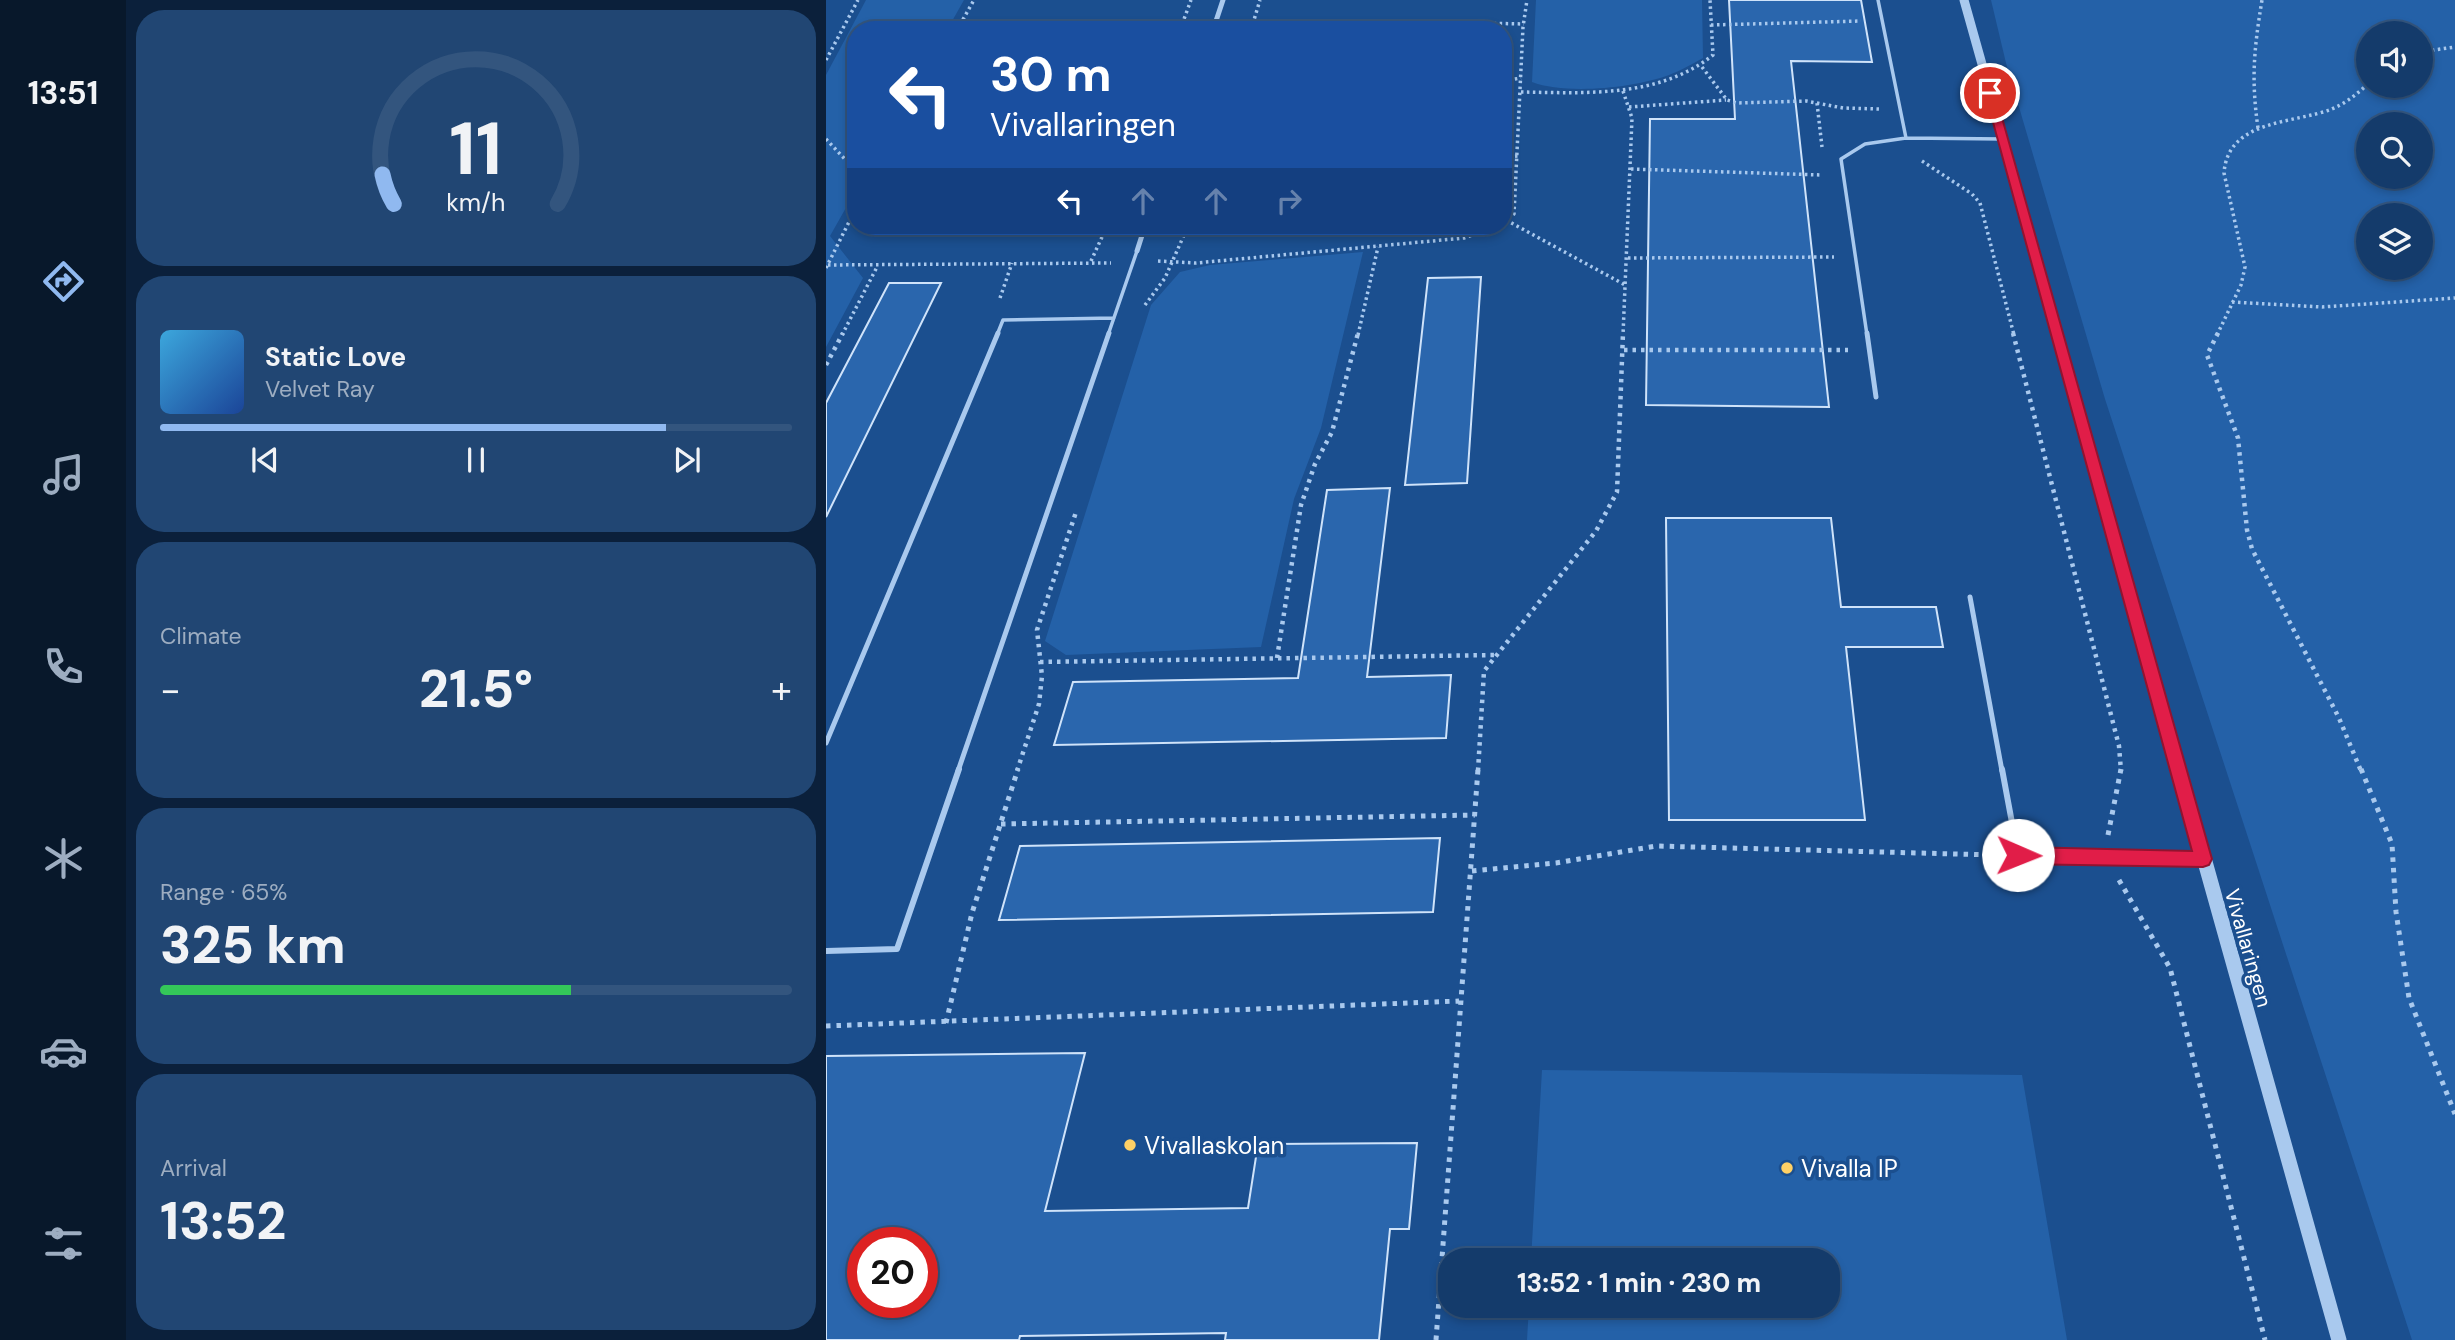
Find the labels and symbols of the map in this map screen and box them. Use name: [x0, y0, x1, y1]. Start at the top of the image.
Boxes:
pin: [1960, 63, 2020, 123]
position arrow: [1981, 818, 2055, 892]
street label: Vivallaringen: [2218, 886, 2278, 1010]
place label: Vivallaskolan: [1144, 1130, 1284, 1161]
marker: Vivallaskolan: [1122, 1137, 1138, 1153]
place label: Vivalla IP: [1801, 1153, 1898, 1184]
marker: Vivalla IP: [1779, 1160, 1795, 1176]
speed limit sign: 20: [847, 1227, 938, 1318]

